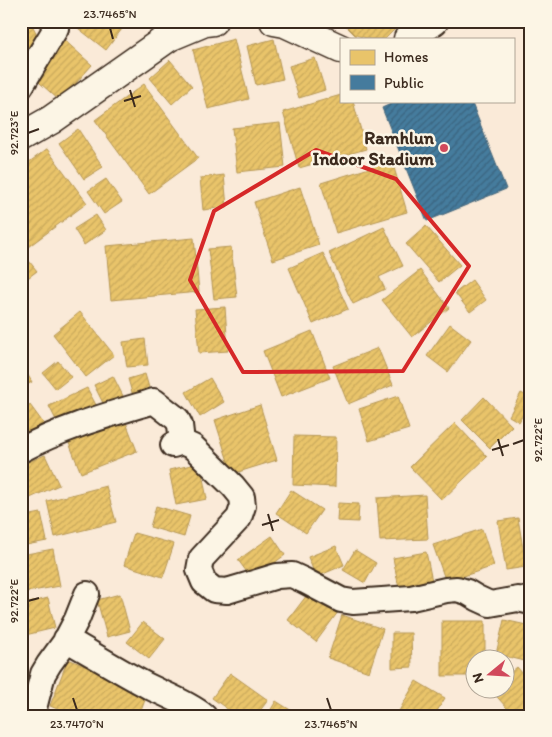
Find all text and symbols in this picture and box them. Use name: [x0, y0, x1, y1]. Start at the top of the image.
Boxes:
text: 23.7465°N: [83, 7, 137, 21]
legend: [340, 38, 514, 102]
text: Homes: [384, 48, 429, 66]
text: Public: [384, 74, 424, 92]
text: 92.723°E: [7, 110, 21, 155]
place label: Ramhlun Indoor Stadium: [312, 127, 435, 170]
marker: Ramhlun Indoor Stadium: [438, 142, 450, 154]
text: 92.722°E: [531, 417, 545, 462]
text: 92.722°E: [7, 578, 21, 623]
north arrow: [464, 650, 514, 700]
text: N: [469, 671, 488, 685]
text: 23.7470°N: [50, 717, 104, 731]
text: 23.7465°N: [304, 717, 358, 731]

